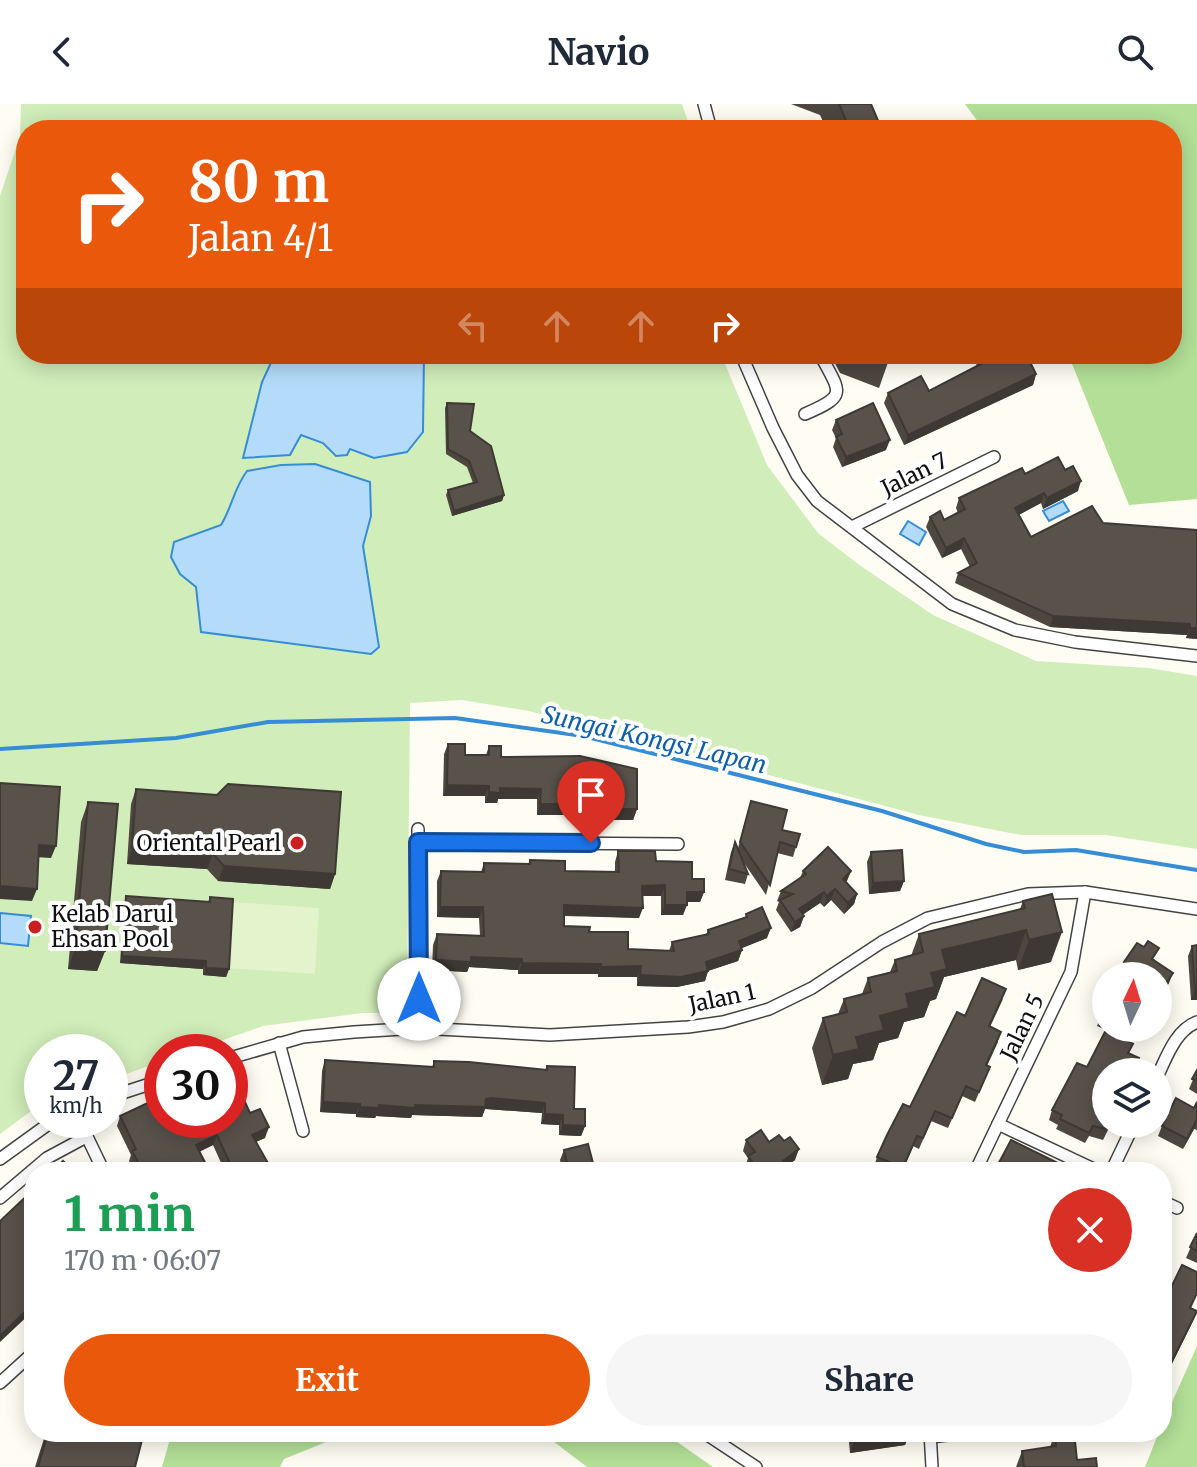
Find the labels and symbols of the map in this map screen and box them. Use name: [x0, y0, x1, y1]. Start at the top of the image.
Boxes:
street label: Jalan 7: [875, 446, 952, 502]
water label: Sungai Kongsi Lapan: [539, 699, 770, 780]
pin: [557, 761, 625, 843]
place label: Oriental Pearl: [136, 829, 281, 857]
marker: Oriental Pearl: [288, 834, 306, 852]
place label: Kelab Darul Ehsan Pool: [51, 900, 174, 953]
marker: Kelab Darul Ehsan Pool: [26, 918, 44, 936]
position arrow: [377, 957, 461, 1041]
north arrow: [1092, 962, 1172, 1042]
street label: Jalan 1: [685, 977, 758, 1019]
street label: Jalan 5: [993, 989, 1050, 1066]
speed limit sign: 30: [144, 1034, 248, 1138]

